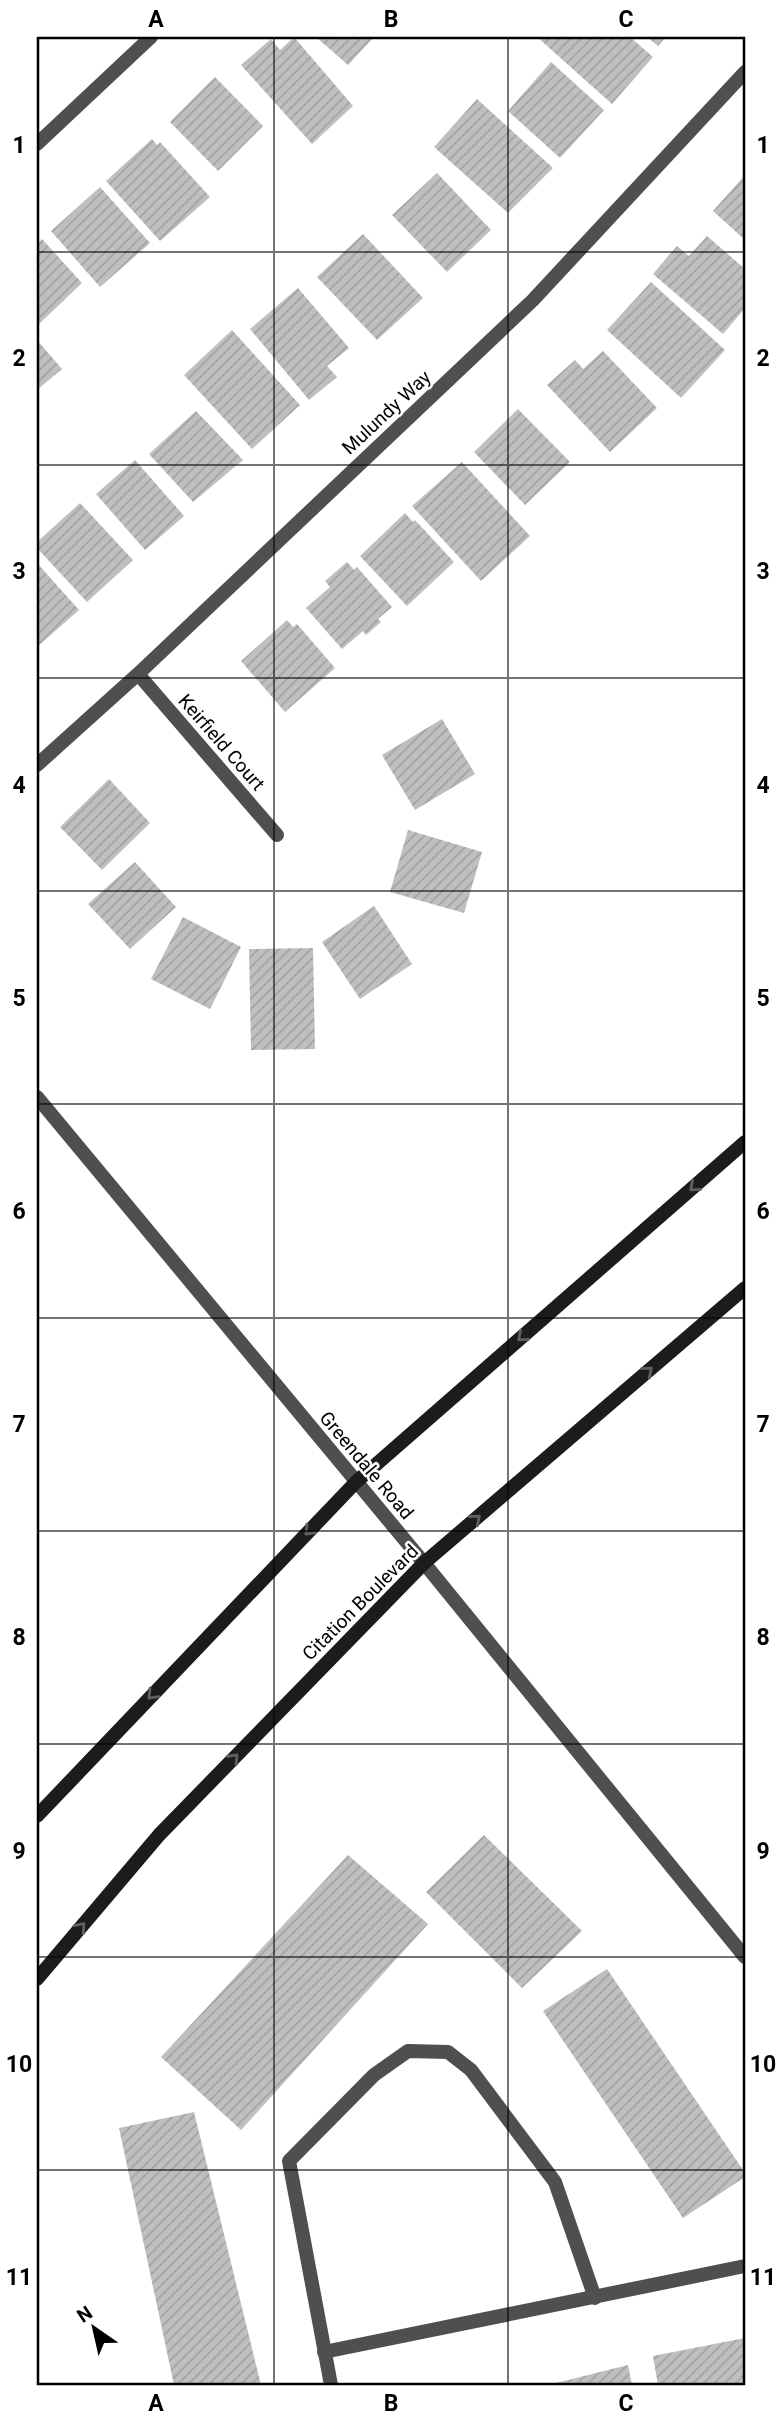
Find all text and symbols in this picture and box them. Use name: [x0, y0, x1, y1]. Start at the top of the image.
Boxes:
text: A: [148, 6, 164, 33]
text: B: [384, 6, 398, 33]
text: C: [618, 6, 634, 33]
text: 1: [12, 132, 26, 159]
text: 1: [756, 132, 770, 159]
text: 2: [12, 345, 26, 372]
text: 2: [756, 345, 770, 372]
street label: Mulundy Way: [337, 365, 435, 459]
text: 3: [12, 558, 26, 585]
text: 3: [756, 558, 770, 585]
street label: Keirfield Court: [173, 689, 270, 795]
text: 4: [12, 772, 26, 799]
text: 4: [756, 772, 770, 799]
text: 5: [12, 985, 26, 1012]
text: 5: [756, 985, 770, 1012]
one-way arrow: [689, 1179, 702, 1191]
text: 6: [12, 1198, 26, 1225]
text: 6: [756, 1198, 770, 1225]
one-way arrow: [518, 1329, 531, 1341]
one-way arrow: [640, 1367, 653, 1379]
street label: Greendale Road: [315, 1407, 418, 1524]
text: 7: [12, 1411, 26, 1438]
text: 7: [756, 1411, 770, 1438]
one-way arrow: [467, 1515, 480, 1527]
one-way arrow: [305, 1523, 318, 1536]
street label: Citation Boulevard: [298, 1540, 423, 1665]
text: 8: [12, 1624, 26, 1651]
text: 8: [756, 1624, 770, 1651]
one-way arrow: [147, 1687, 160, 1700]
one-way arrow: [226, 1754, 239, 1767]
text: 9: [12, 1838, 26, 1865]
text: 9: [756, 1838, 770, 1865]
one-way arrow: [73, 1922, 85, 1935]
text: 10: [6, 2051, 32, 2078]
text: 10: [750, 2051, 776, 2078]
text: 11: [6, 2264, 32, 2291]
text: 11: [750, 2264, 776, 2291]
north arrow: [60, 2292, 130, 2362]
text: N: [73, 2301, 97, 2328]
text: A: [148, 2390, 164, 2417]
text: B: [384, 2390, 398, 2417]
text: C: [618, 2390, 634, 2417]

